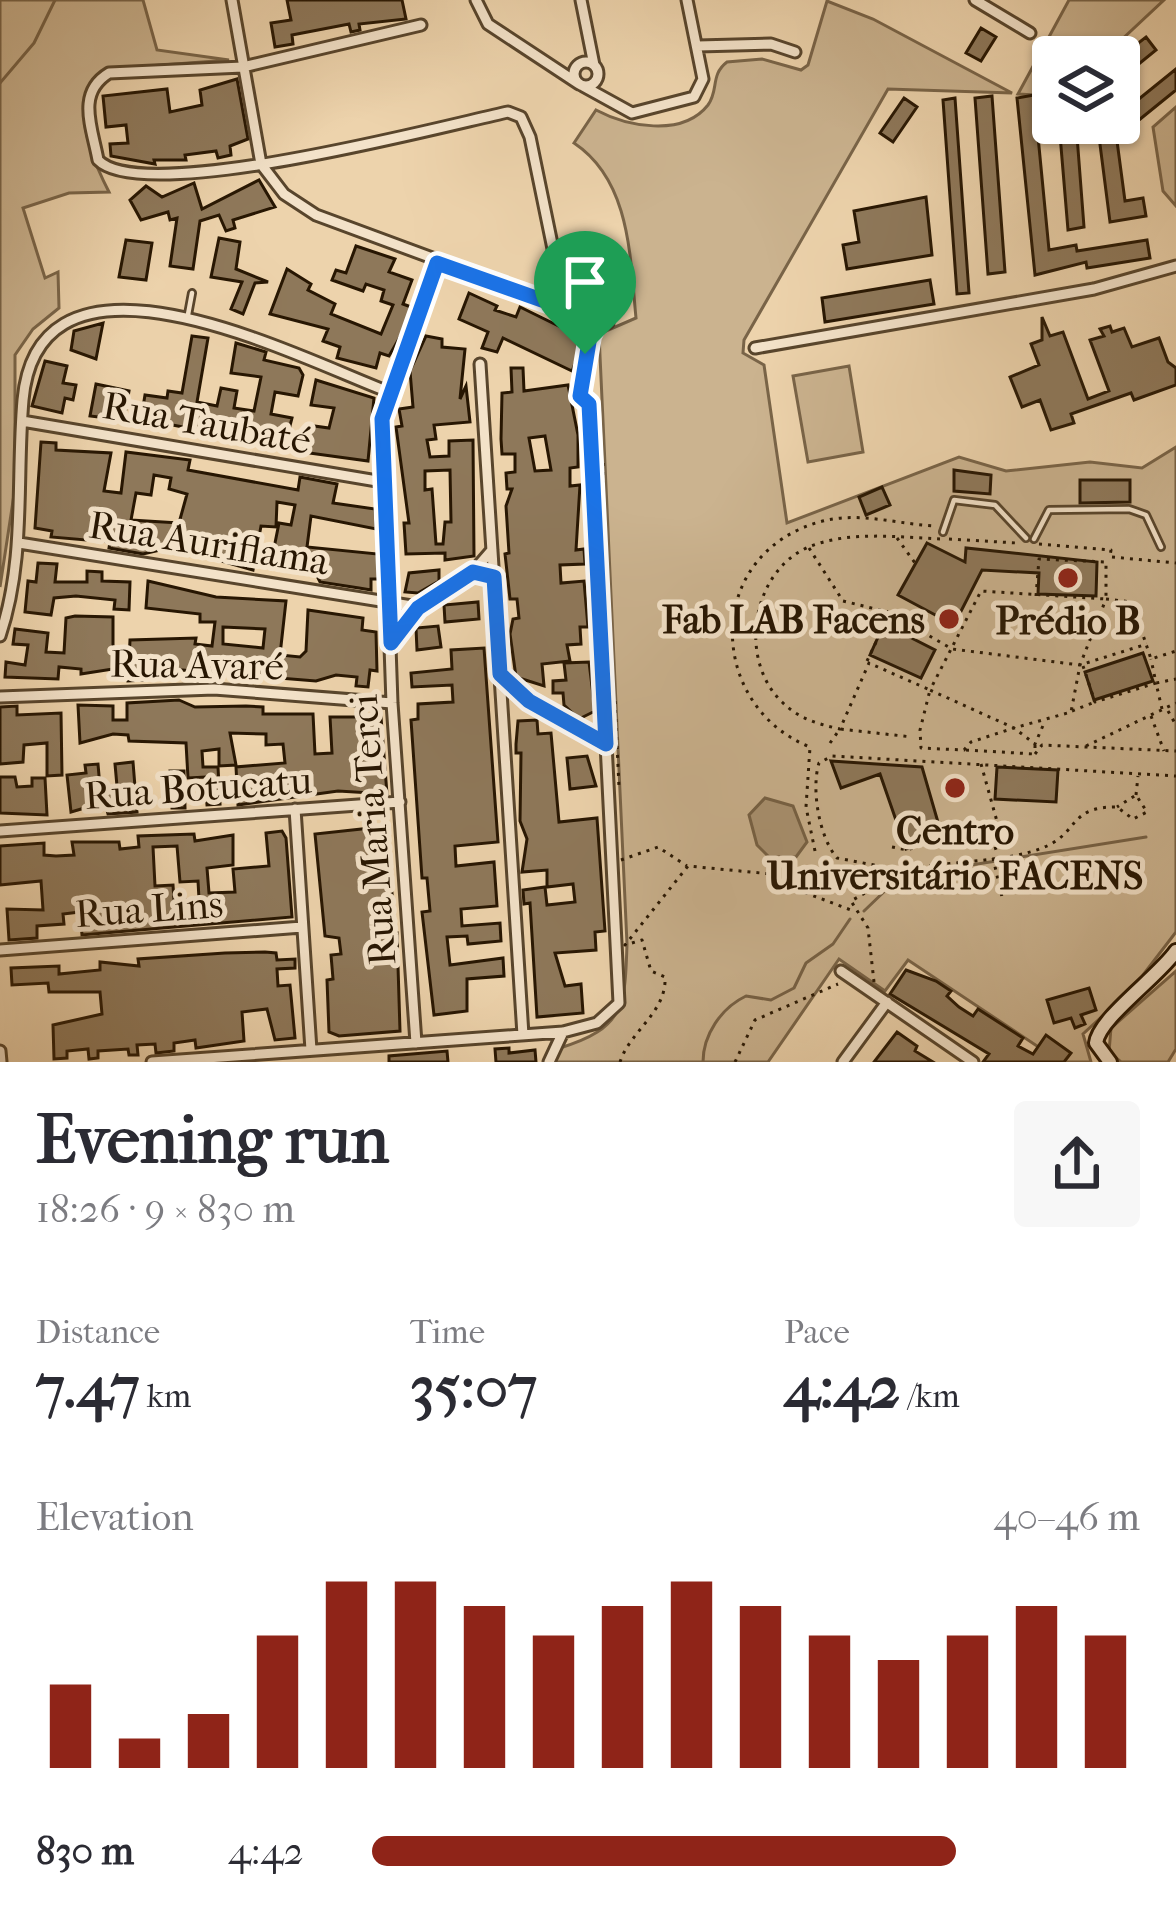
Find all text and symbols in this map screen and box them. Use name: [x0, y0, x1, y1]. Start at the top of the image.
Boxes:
map controls: [1032, 36, 1140, 144]
button: layers: [1032, 36, 1140, 144]
pin: [534, 231, 636, 354]
icon: arrive: [552, 249, 618, 315]
street label: Rua Taubaté: [99, 382, 315, 464]
street label: Rua Auriflama: [86, 501, 333, 585]
marker: Prédio B: [1055, 565, 1081, 591]
place label: Fab LAB Facens: [662, 597, 925, 643]
place label: Prédio B: [995, 598, 1141, 644]
marker: Fab LAB Facens: [936, 606, 962, 632]
street label: Rua Avaré: [110, 640, 284, 690]
street label: Rua Maria Terci: [341, 692, 405, 967]
street label: Rua Botucatu: [83, 757, 313, 819]
marker: Centro Universitário FACENS: [942, 775, 968, 801]
place label: Centro Universitário FACENS: [767, 808, 1143, 899]
street label: Rua Lins: [74, 881, 225, 937]
button: share: [1014, 1101, 1140, 1227]
text: Evening run: [36, 1102, 389, 1179]
text: 18:26 · 9 × 830 m: [36, 1186, 295, 1232]
text: Distance: [36, 1313, 160, 1352]
text: Time: [410, 1313, 485, 1352]
text: Pace: [784, 1313, 850, 1352]
text: 7.47: [36, 1352, 140, 1423]
text: 35:07: [410, 1352, 537, 1423]
text: 4:42: [784, 1352, 900, 1423]
text: km: [140, 1377, 191, 1416]
text: /km: [900, 1377, 960, 1416]
text: Elevation: [36, 1494, 194, 1540]
text: 40–46 m: [994, 1494, 1140, 1540]
text: 830 m: [36, 1828, 134, 1874]
text: 4:42: [228, 1828, 304, 1874]

